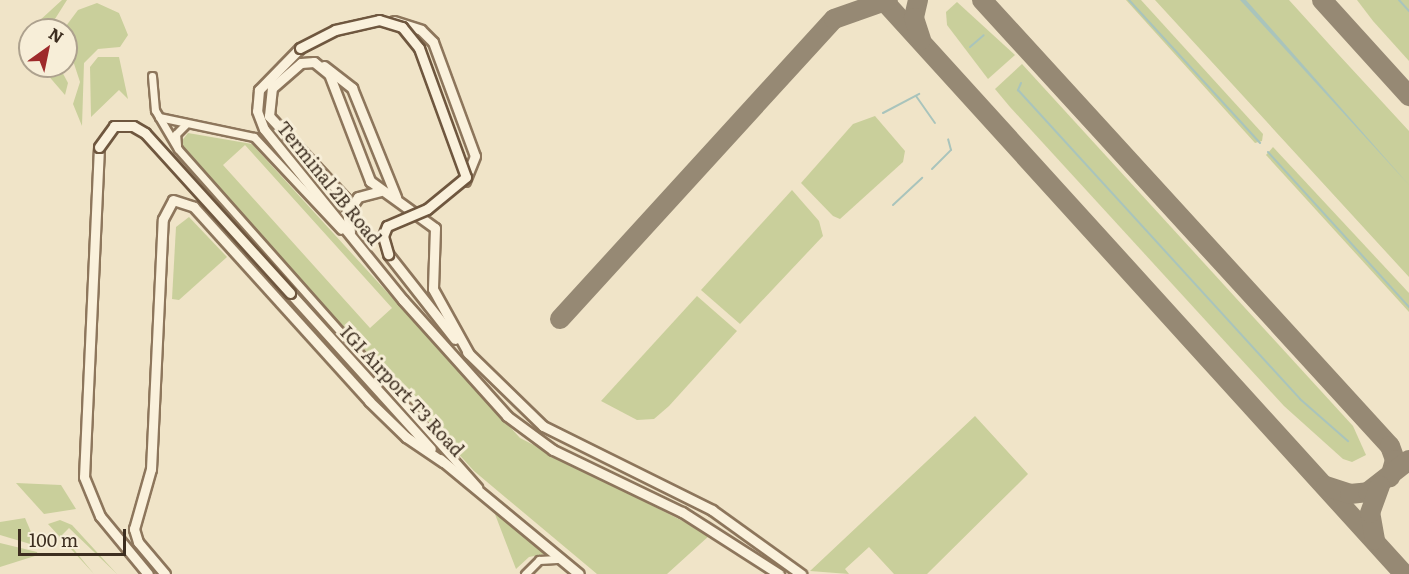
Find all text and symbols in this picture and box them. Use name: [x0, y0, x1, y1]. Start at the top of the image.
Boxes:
north arrow: [18, 18, 78, 78]
text: N: [45, 21, 69, 48]
street label: Terminal 2B Road: [273, 117, 385, 249]
street label: IGI Airport T3 Road: [336, 321, 468, 461]
scale bar: [21, 517, 129, 555]
text: 100 m: [29, 526, 78, 553]

